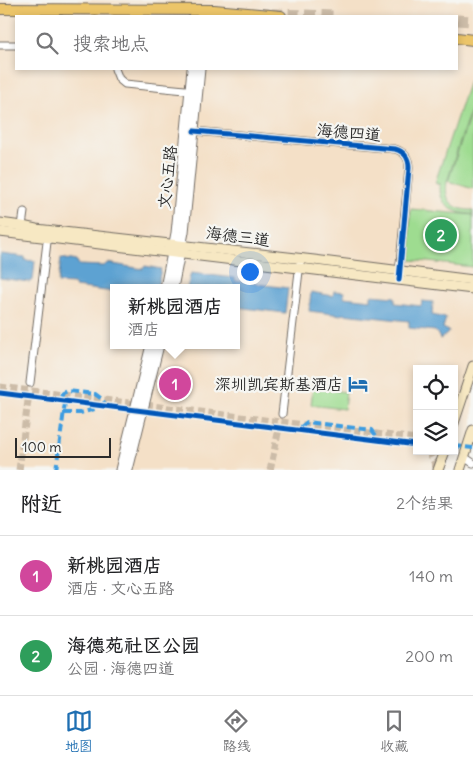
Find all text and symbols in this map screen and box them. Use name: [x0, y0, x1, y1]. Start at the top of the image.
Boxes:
search box: [15, 15, 458, 70]
icon: search: [33, 29, 61, 57]
text: 搜索地点: [73, 31, 149, 55]
street label: 海德四道: [316, 119, 382, 145]
street label: 文心五路: [154, 144, 180, 210]
pin: 2: [425, 216, 457, 254]
street label: 海德三道: [205, 222, 271, 250]
your location: [237, 259, 263, 285]
popup: [110, 284, 240, 349]
text: 新桃园酒店: [127, 294, 223, 318]
text: 酒店: [127, 319, 160, 339]
pin: 1: [159, 365, 191, 403]
map controls: [413, 365, 458, 455]
button: locate: [413, 365, 458, 410]
hotel icon: 深圳凯宾斯基酒店: [347, 373, 369, 395]
place label: 深圳凯宾斯基酒店: [215, 374, 343, 394]
button: layers: [413, 410, 458, 455]
scale bar: [15, 435, 111, 458]
text: 100 m: [22, 438, 62, 456]
text: 附近: [20, 490, 62, 517]
text: 2个结果: [396, 493, 453, 513]
text: 新桃园酒店: [67, 553, 162, 577]
text: 1: [33, 566, 39, 586]
text: 140 m: [409, 566, 453, 586]
text: 酒店 · 文心五路: [67, 578, 174, 598]
text: 海德苑社区公园: [67, 633, 200, 657]
text: 2: [32, 646, 40, 666]
text: 200 m: [405, 646, 453, 666]
text: 公园 · 海德四道: [67, 658, 174, 678]
tab: 地图: [65, 707, 93, 755]
tab: 路线: [222, 707, 250, 755]
tab: 收藏: [380, 707, 408, 755]

